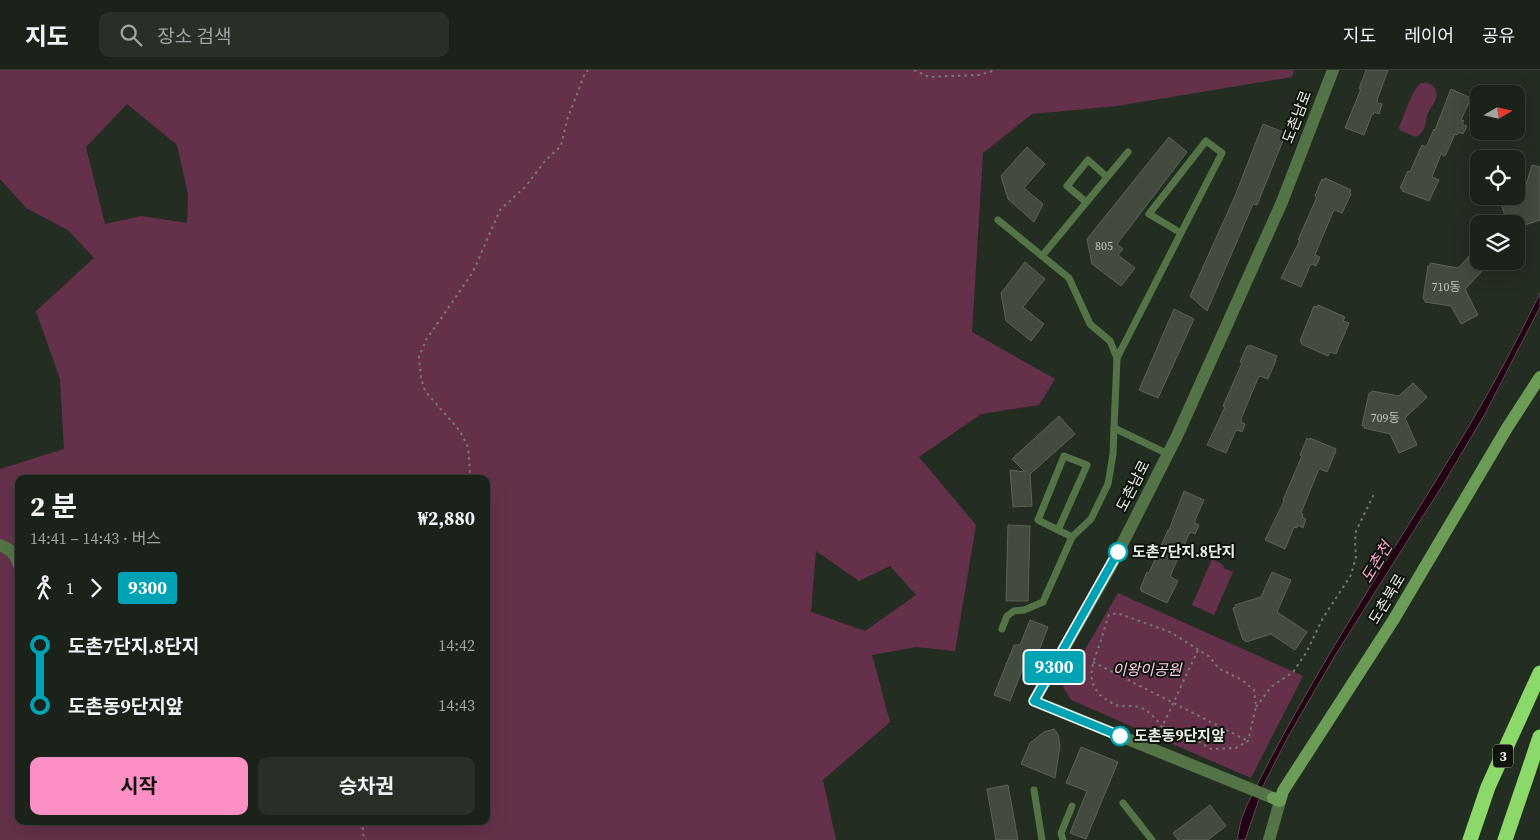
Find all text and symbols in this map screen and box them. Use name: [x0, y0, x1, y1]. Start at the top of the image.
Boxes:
search box: [99, 12, 449, 57]
text: 지도: [25, 20, 69, 53]
icon: search: [117, 21, 145, 49]
text: 장소 검색: [157, 23, 232, 49]
text: 지도: [1343, 23, 1376, 48]
text: 레이어: [1404, 23, 1454, 48]
text: 공유: [1482, 23, 1515, 48]
north arrow: [1470, 85, 1525, 140]
map controls: [1470, 85, 1525, 270]
street label: 도촌남로: [1277, 87, 1316, 146]
button: locate: [1470, 150, 1525, 205]
button: layers: [1470, 215, 1525, 270]
house number: 805: [1095, 238, 1113, 254]
house number: 710동: [1431, 279, 1461, 295]
house number: 709동: [1370, 410, 1400, 426]
street label: 도촌남로: [1111, 456, 1154, 515]
text: 2 분: [30, 487, 77, 525]
text: ₩2,880: [418, 505, 475, 531]
text: 14:41 – 14:43 · 버스: [30, 527, 161, 549]
water label: 도촌천: [1355, 535, 1398, 587]
place label: 도촌7단지.8단지: [1132, 541, 1236, 562]
marker: 도촌7단지.8단지: [1108, 542, 1128, 562]
street label: 도촌북로: [1363, 570, 1410, 628]
icon: walk: [30, 574, 58, 602]
icon: forward: [82, 574, 110, 602]
text: 9300: [128, 575, 167, 600]
text: 1: [66, 577, 74, 599]
text: 도촌7단지.8단지: [68, 633, 199, 659]
text: 14:42: [438, 634, 475, 656]
line badge: 9300: [1019, 651, 1089, 683]
text: 9300: [1034, 654, 1074, 679]
park label: 이왕이공원: [1112, 659, 1183, 680]
text: 도촌동9단지앞: [68, 693, 183, 719]
text: 14:43: [438, 694, 475, 716]
place label: 도촌동9단지앞: [1134, 725, 1225, 746]
marker: 도촌동9단지앞: [1110, 726, 1130, 746]
road number: 3: [1493, 744, 1513, 768]
button: 시작: [30, 757, 248, 815]
button: 승차권: [258, 757, 475, 815]

